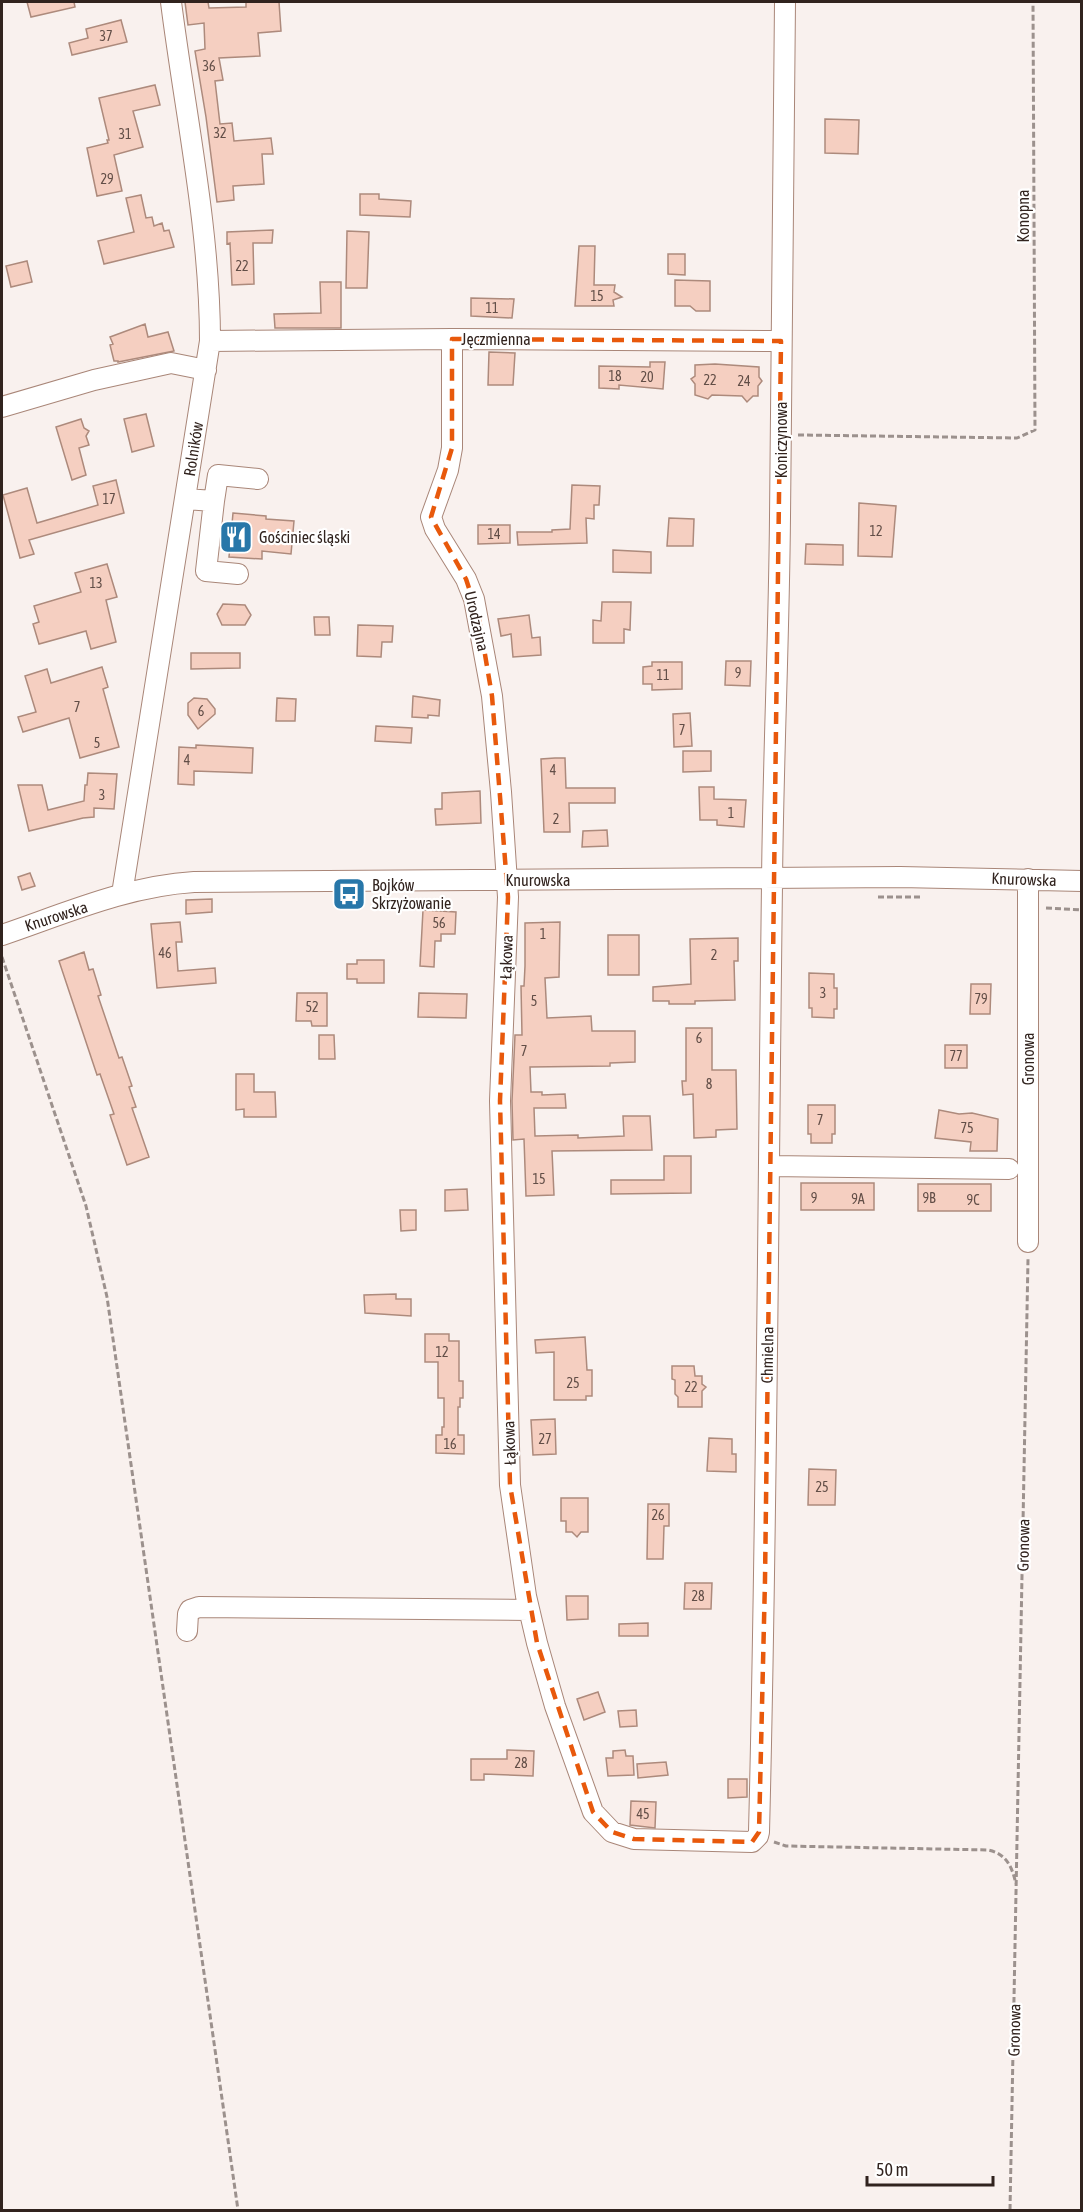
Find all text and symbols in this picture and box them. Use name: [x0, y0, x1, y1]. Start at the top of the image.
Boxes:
house number: 37: [99, 28, 113, 44]
house number: 36: [202, 58, 216, 74]
house number: 32: [213, 125, 227, 141]
house number: 31: [118, 126, 132, 142]
house number: 29: [100, 171, 114, 187]
street label: Konopna: [1014, 189, 1033, 243]
house number: 22: [235, 258, 249, 274]
house number: 15: [590, 288, 604, 304]
house number: 11: [485, 300, 499, 316]
street label: Jęczmienna: [461, 330, 531, 349]
house number: 18: [608, 368, 622, 384]
house number: 20: [640, 369, 654, 385]
house number: 22: [703, 372, 717, 388]
house number: 24: [737, 373, 751, 389]
street label: Koniczynowa: [772, 402, 791, 478]
street label: Rolników: [180, 420, 206, 477]
house number: 17: [102, 491, 116, 507]
restaurant icon: Gościniec śląski: [218, 519, 254, 555]
house number: 12: [869, 523, 883, 539]
house number: 14: [487, 526, 501, 542]
place label: Gościniec śląski: [259, 528, 350, 547]
house number: 13: [89, 575, 103, 591]
street label: Urodzajna: [460, 589, 493, 653]
house number: 9: [735, 665, 741, 681]
house number: 11: [656, 667, 670, 683]
house number: 7: [74, 699, 80, 715]
house number: 6: [198, 703, 205, 719]
house number: 7: [679, 722, 685, 738]
house number: 5: [94, 735, 100, 751]
house number: 4: [184, 752, 191, 768]
house number: 4: [550, 762, 557, 778]
house number: 3: [99, 787, 105, 803]
house number: 1: [728, 805, 734, 821]
house number: 2: [553, 811, 559, 827]
street label: Knurowska: [991, 869, 1057, 889]
street label: Knurowska: [505, 871, 571, 889]
bus stop icon: Bojków Skrzyżowanie: [331, 876, 367, 912]
place label: Bojków Skrzyżowanie: [372, 876, 451, 913]
street label: Knurowska: [22, 897, 90, 935]
house number: 56: [432, 915, 446, 931]
house number: 1: [540, 926, 546, 942]
street label: Łąkowa: [496, 934, 517, 980]
house number: 46: [158, 945, 172, 961]
house number: 2: [711, 947, 717, 963]
house number: 3: [820, 985, 826, 1001]
house number: 79: [974, 991, 988, 1007]
house number: 5: [531, 993, 537, 1009]
house number: 52: [305, 999, 319, 1015]
house number: 6: [696, 1030, 703, 1046]
street label: Gronowa: [1019, 1033, 1037, 1085]
house number: 7: [521, 1043, 527, 1059]
house number: 77: [949, 1048, 963, 1064]
house number: 8: [706, 1076, 713, 1092]
house number: 7: [817, 1112, 823, 1128]
house number: 75: [960, 1120, 974, 1136]
house number: 15: [532, 1171, 546, 1187]
house number: 9: [811, 1190, 817, 1206]
house number: 9B: [922, 1190, 936, 1206]
house number: 9A: [851, 1191, 865, 1207]
house number: 9C: [967, 1192, 980, 1208]
street label: Chmielna: [758, 1326, 776, 1384]
house number: 12: [435, 1344, 449, 1360]
house number: 25: [566, 1375, 580, 1391]
house number: 22: [684, 1379, 698, 1395]
street label: Łąkowa: [499, 1420, 520, 1466]
house number: 27: [538, 1431, 552, 1447]
house number: 16: [443, 1436, 457, 1452]
house number: 25: [815, 1479, 829, 1495]
house number: 26: [651, 1507, 665, 1523]
street label: Gronowa: [1014, 1519, 1032, 1571]
house number: 28: [691, 1588, 705, 1604]
house number: 28: [514, 1755, 528, 1771]
house number: 45: [636, 1806, 650, 1822]
street label: Gronowa: [1005, 2004, 1023, 2056]
scale bar: [867, 2149, 993, 2187]
text: 50 m: [876, 2159, 908, 2180]

